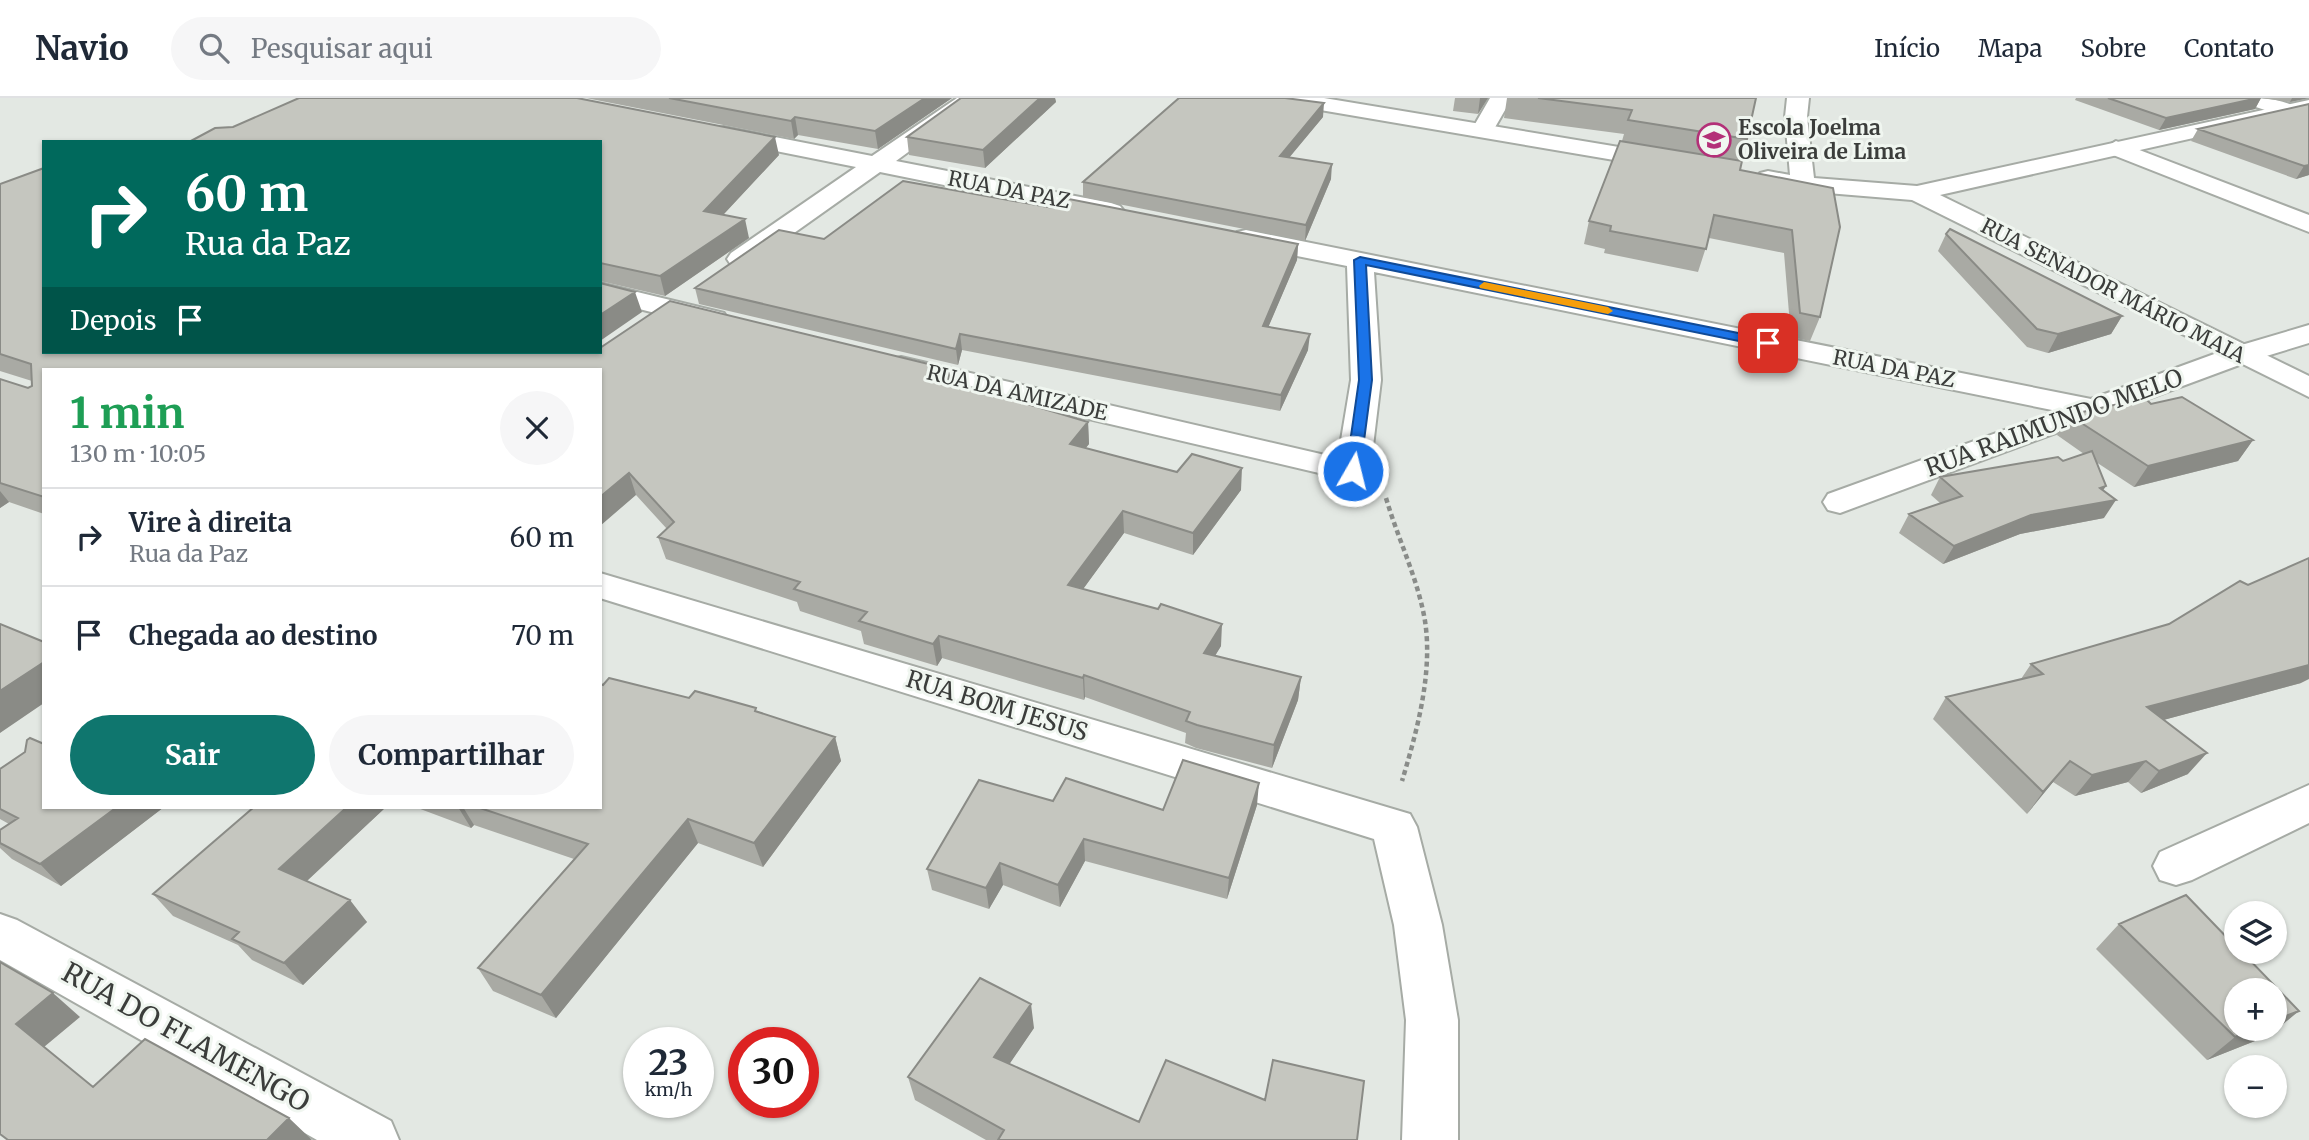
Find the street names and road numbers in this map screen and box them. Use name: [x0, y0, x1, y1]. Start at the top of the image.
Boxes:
street label: RUA DA PAZ: [946, 164, 1073, 215]
street label: RUA SENADOR MÁRIO MAIA: [1977, 211, 2251, 369]
street label: RUA DA PAZ: [1831, 343, 1958, 394]
street label: RUA DA AMIZADE: [924, 359, 1111, 427]
street label: RUA RAIMUNDO MELO: [1921, 361, 2187, 484]
street label: RUA BOM JESUS: [903, 663, 1092, 748]
street label: RUA DO FLAMENGO: [56, 954, 316, 1120]

